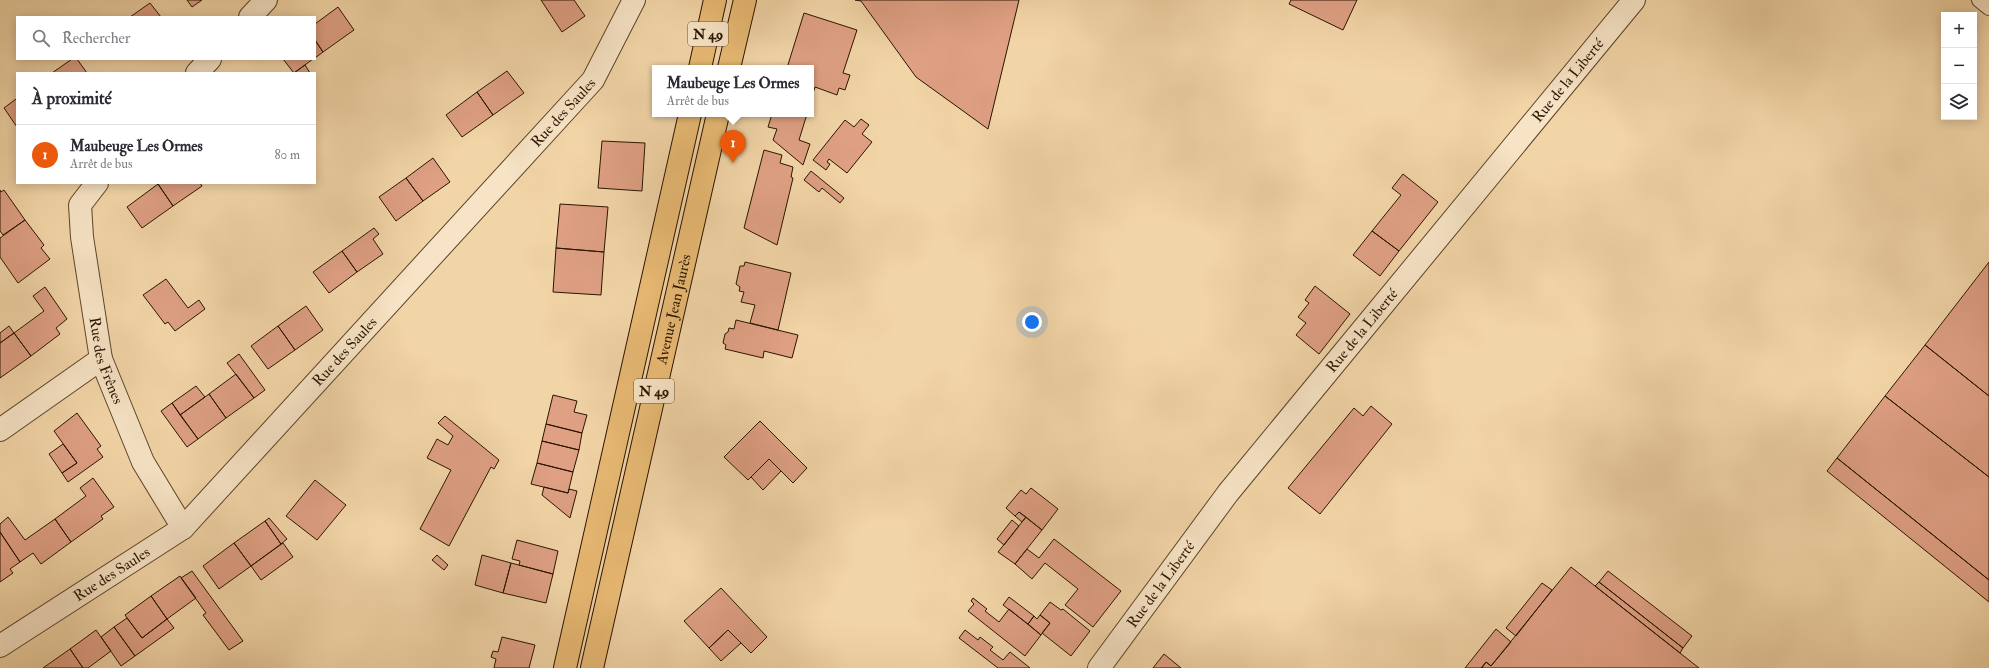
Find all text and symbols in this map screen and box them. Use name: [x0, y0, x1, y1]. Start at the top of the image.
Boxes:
map controls: [1941, 12, 1977, 120]
button: +: [1941, 12, 1977, 48]
search box: [16, 16, 316, 60]
road number: N 49: [688, 22, 728, 46]
icon: search: [30, 27, 52, 49]
text: Rechercher: [62, 29, 130, 48]
street label: Rue de la Liberté: [1528, 34, 1609, 126]
button: −: [1941, 48, 1977, 84]
popup: [652, 65, 814, 117]
street label: Rue des Saules: [527, 74, 600, 151]
text: Maubeuge Les Ormes: [667, 74, 799, 93]
button: layers: [1941, 84, 1977, 120]
text: À proximité: [32, 88, 112, 109]
text: Arrêt de bus: [667, 93, 729, 109]
pin: 1: [720, 130, 746, 163]
text: Maubeuge Les Ormes: [70, 137, 203, 156]
text: 1: [43, 147, 47, 163]
text: 80 m: [274, 147, 300, 163]
text: Arrêt de bus: [70, 156, 132, 172]
street label: Avenue Jean Jaurès: [652, 252, 696, 367]
street label: Rue de la Liberté: [1322, 284, 1403, 377]
your location: [1022, 312, 1042, 332]
street label: Rue des Saules: [308, 313, 381, 390]
street label: Rue des Frênes: [85, 316, 127, 407]
road number: N 49: [634, 379, 674, 403]
street label: Rue de la Liberté: [1123, 537, 1200, 632]
street label: Rue des Saules: [70, 543, 154, 606]

